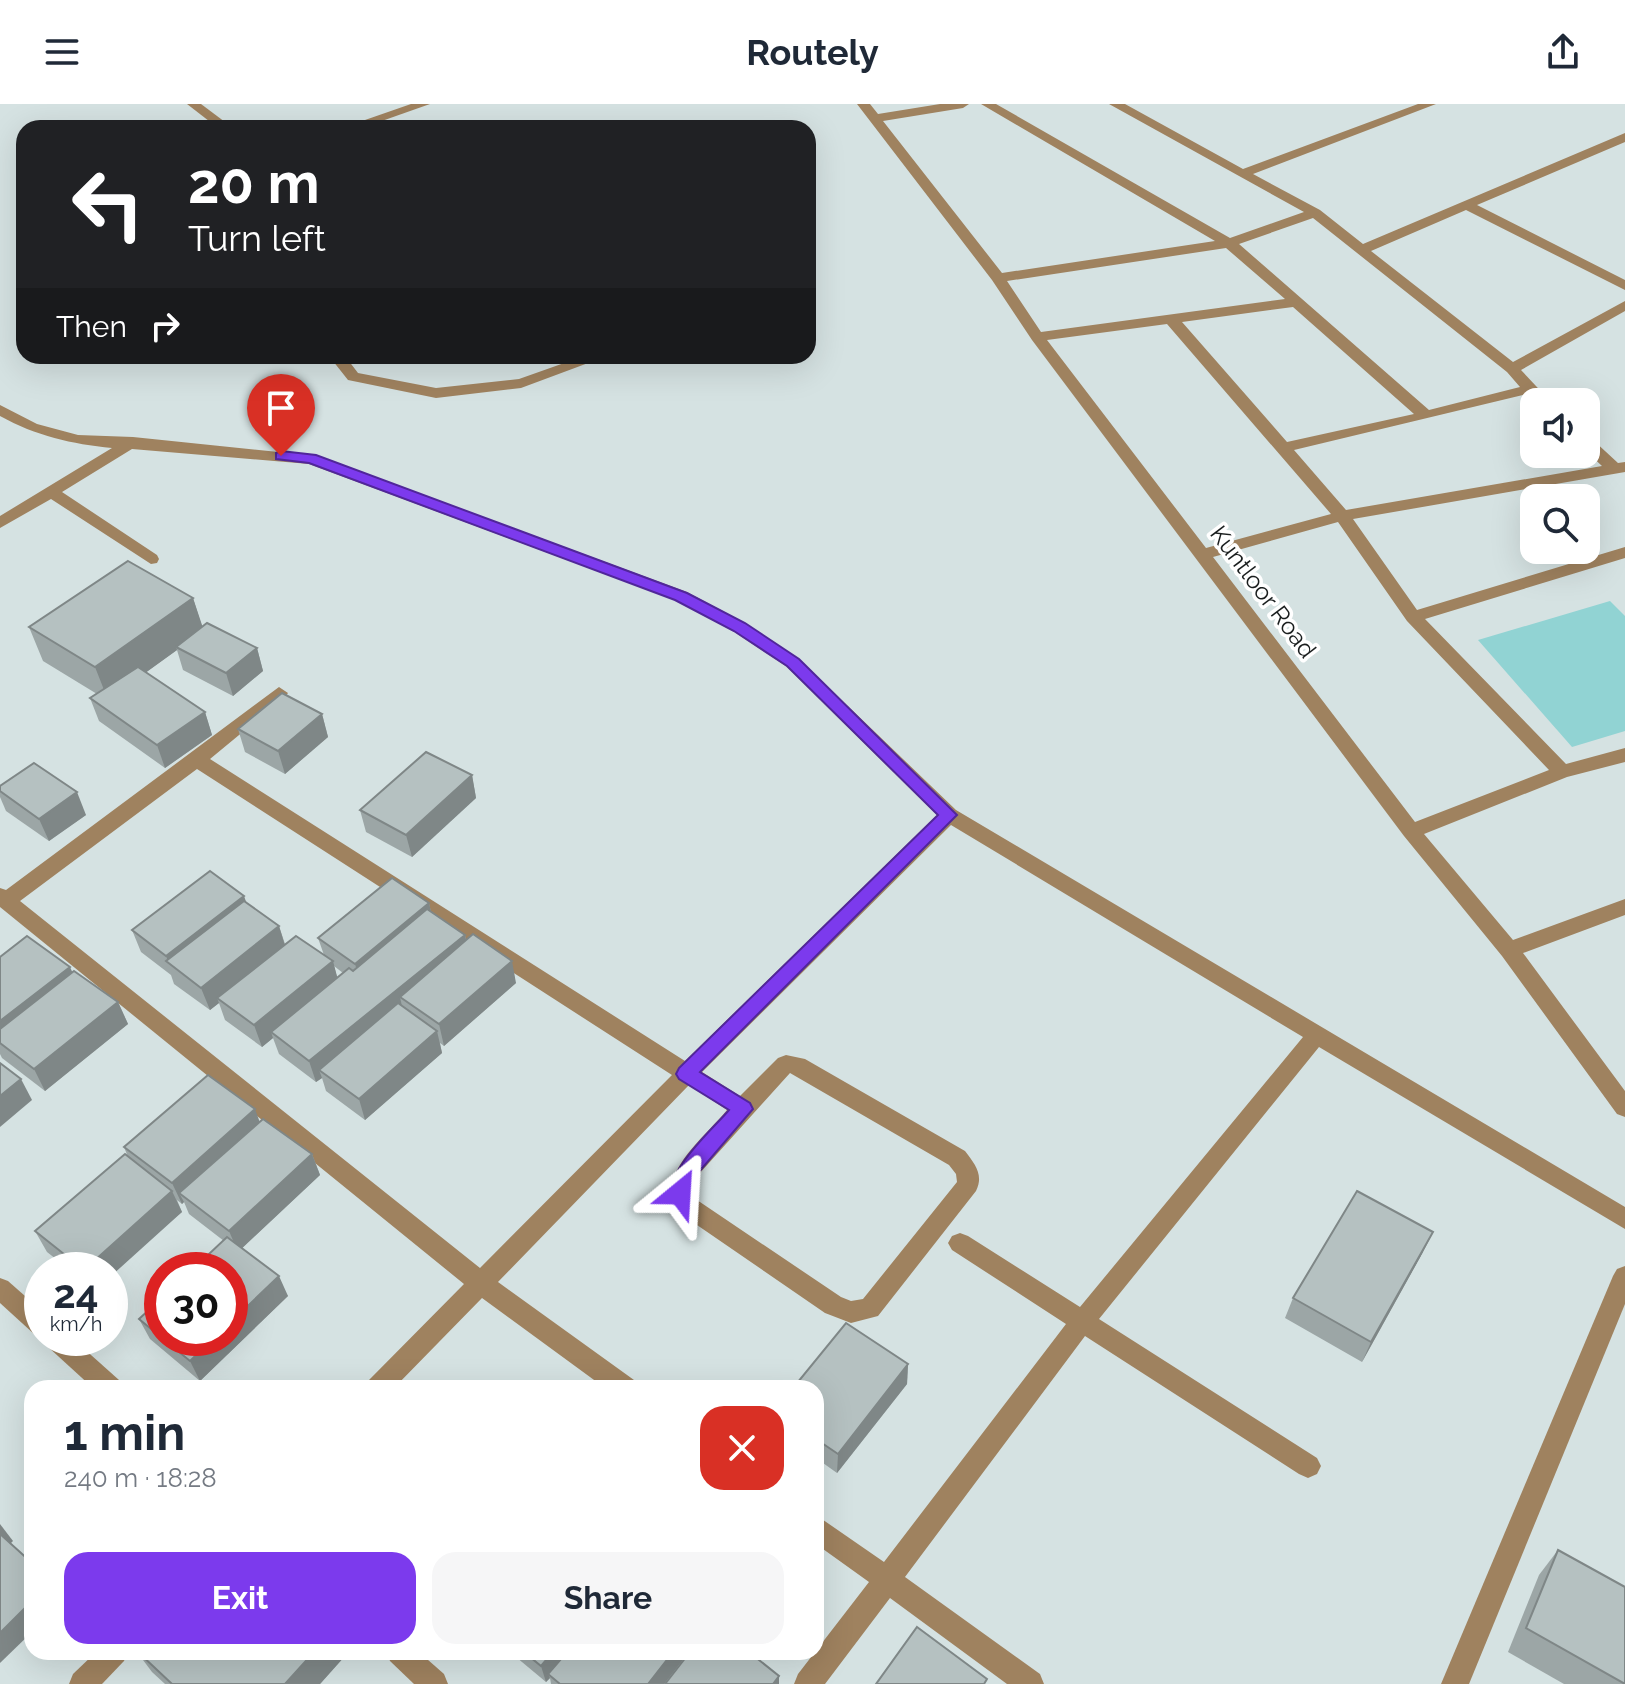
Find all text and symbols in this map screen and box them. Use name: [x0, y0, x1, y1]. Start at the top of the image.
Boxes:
icon: menu: [40, 30, 84, 74]
icon: share: [1541, 30, 1585, 74]
text: Routely: [746, 31, 879, 73]
text: 20 m: [188, 150, 320, 216]
icon: left: [56, 152, 160, 256]
text: Turn left: [188, 217, 326, 259]
icon: right: [143, 304, 187, 348]
text: Then: [56, 309, 127, 344]
pin: [247, 374, 315, 456]
icon: arrive: [259, 386, 303, 430]
map controls: [1520, 388, 1600, 564]
button: sound: [1520, 388, 1600, 468]
button: search: [1520, 484, 1600, 564]
street label: Kuntloor Road: [1204, 520, 1322, 663]
position arrow: [638, 1151, 722, 1235]
speed limit sign: 30: [144, 1252, 248, 1356]
text: 24: [53, 1270, 99, 1317]
text: km/h: [50, 1312, 102, 1336]
text: 1 min: [64, 1405, 185, 1461]
button: close: [700, 1406, 784, 1490]
text: 240 m · 18:28: [64, 1463, 217, 1493]
button: Exit: [64, 1552, 416, 1644]
button: Share: [432, 1552, 784, 1644]

